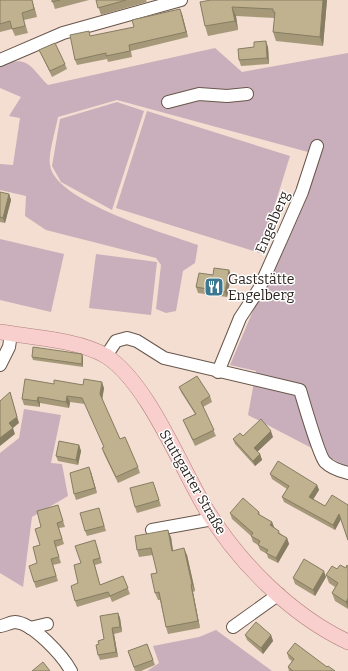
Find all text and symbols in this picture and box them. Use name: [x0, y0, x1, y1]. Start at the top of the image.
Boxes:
street label: Engelberg: [252, 188, 293, 256]
place label: Gaststätte Engelberg: [228, 271, 294, 304]
restaurant icon: Gaststätte Engelberg: [203, 276, 225, 298]
street label: Stuttgarter Straße: [156, 427, 229, 538]

